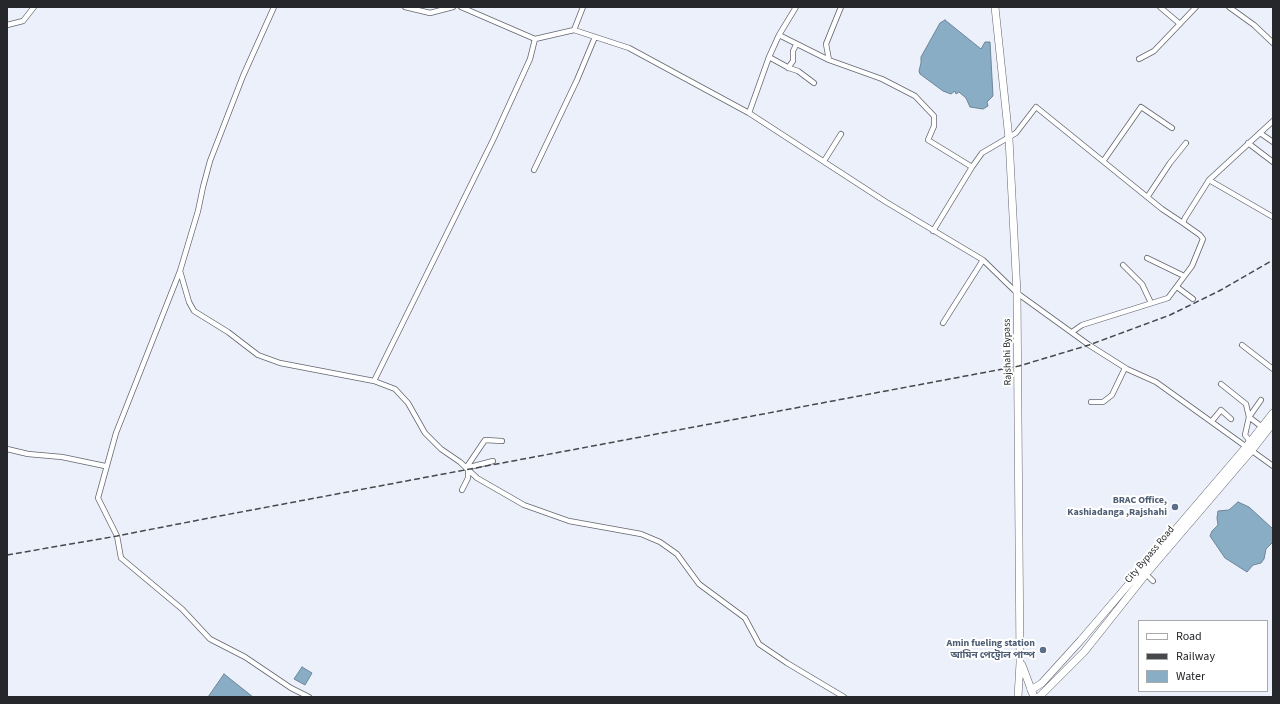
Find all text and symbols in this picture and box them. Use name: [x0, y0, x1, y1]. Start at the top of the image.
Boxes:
street label: Rajshahi Bypass: [1001, 318, 1015, 386]
place label: BRAC Office, Kashiadanga ,Rajshahi: [1067, 495, 1167, 518]
marker: BRAC Office, Kashiadanga ,Rajshahi: [1170, 502, 1180, 512]
street label: City Bypass Road: [1123, 524, 1177, 586]
legend: [1138, 620, 1268, 692]
text: Road: [1176, 628, 1202, 645]
place label: Amin fueling station আমিন পেট্রোল পাম্প: [946, 638, 1035, 662]
marker: Amin fueling station আমিন পেট্রোল পাম্প: [1038, 645, 1048, 655]
text: Railway: [1176, 648, 1215, 665]
text: Water: [1176, 668, 1205, 685]

